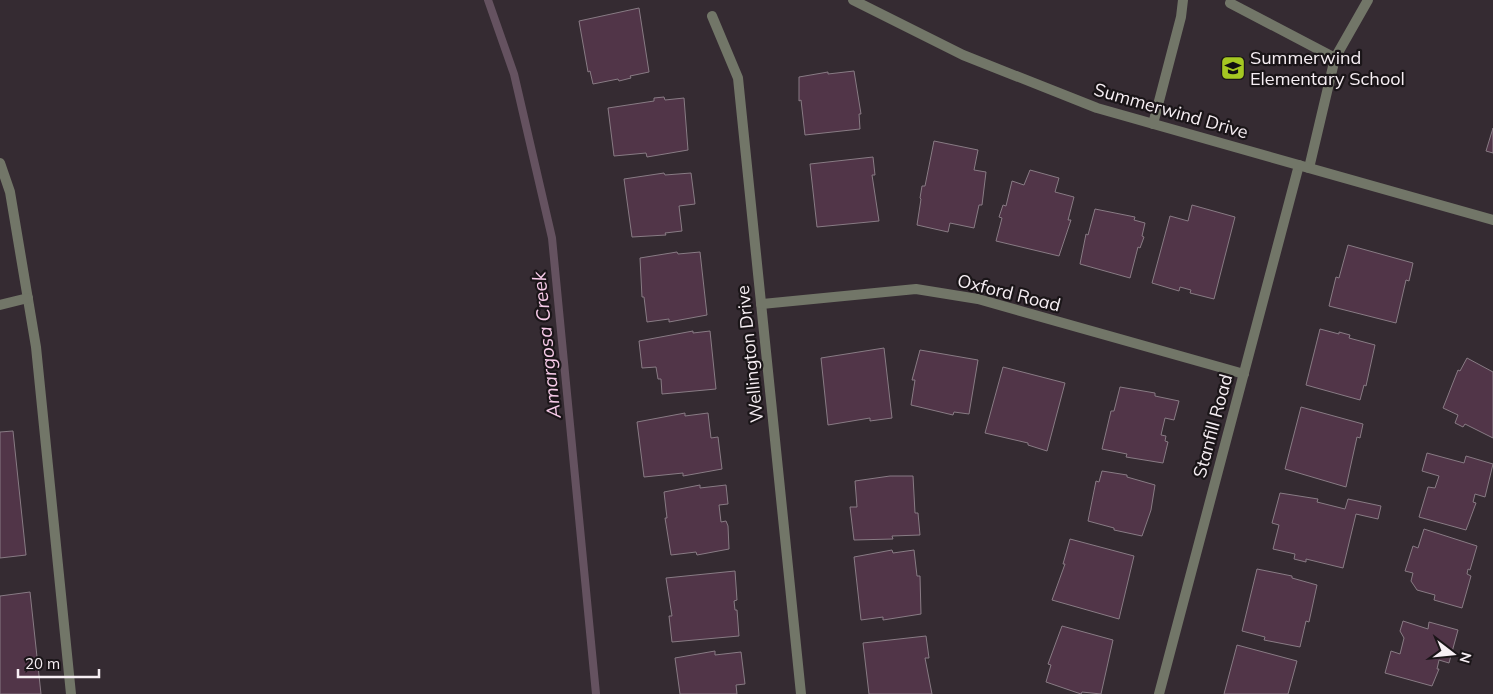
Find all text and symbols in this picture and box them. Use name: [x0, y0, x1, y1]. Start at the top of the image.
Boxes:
place label: Summerwind Elementary School: [1250, 46, 1405, 90]
school or university icon: Summerwind Elementary School: [1220, 55, 1246, 81]
street label: Summerwind Drive: [1091, 77, 1251, 144]
water label: Amargosa Creek: [526, 269, 566, 420]
street label: Oxford Road: [955, 269, 1063, 316]
street label: Wellington Drive: [731, 284, 768, 424]
street label: Stanfill Road: [1188, 371, 1237, 480]
north arrow: [1428, 629, 1478, 679]
scale bar: [18, 646, 99, 678]
text: N: [1455, 650, 1476, 665]
text: 20 m: [25, 654, 60, 673]

